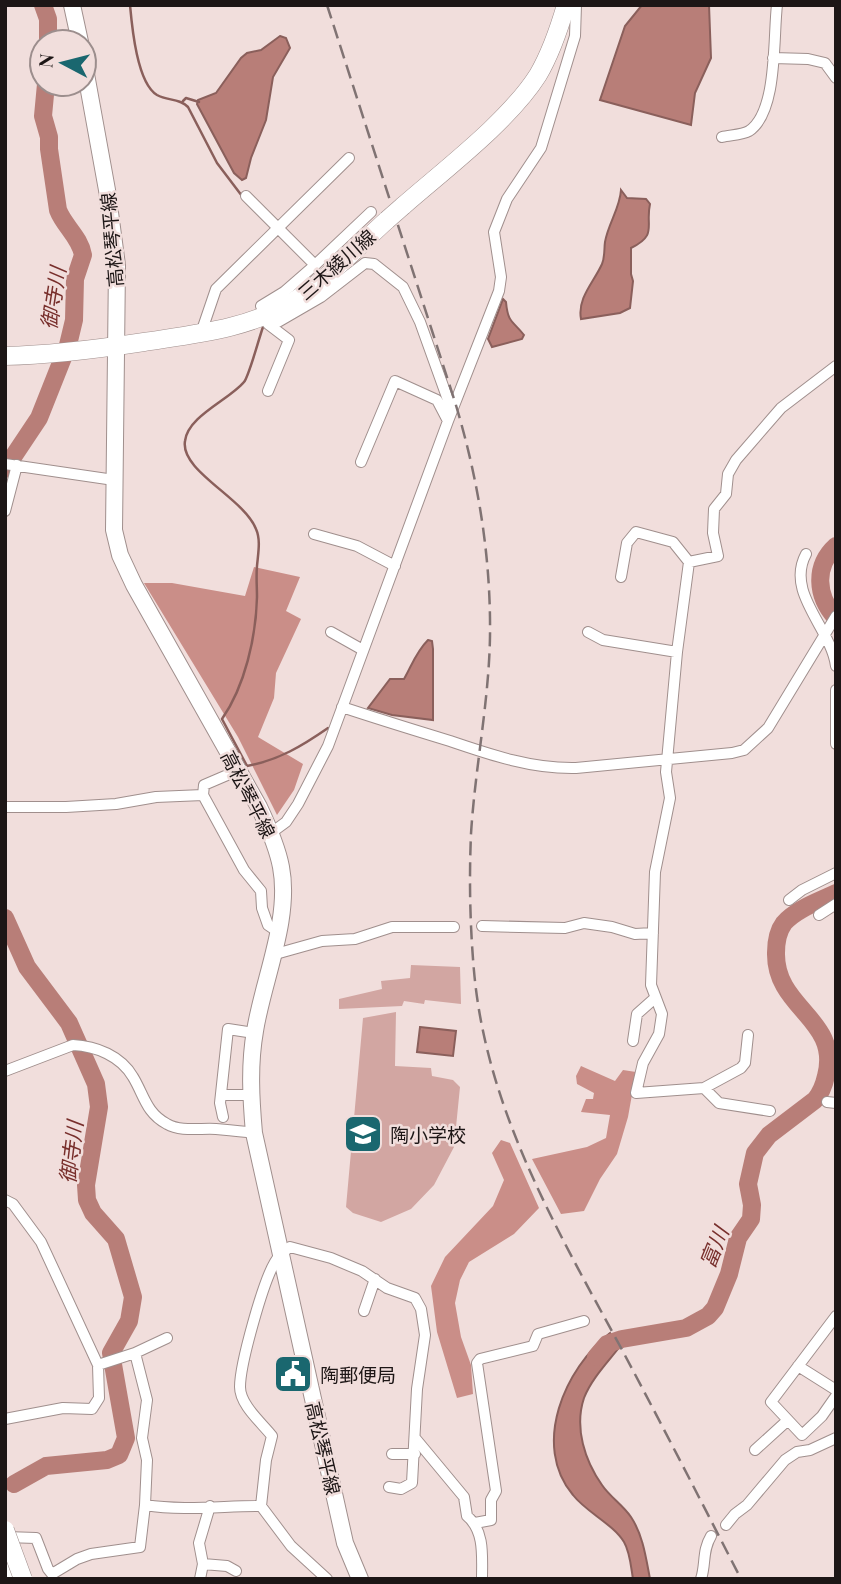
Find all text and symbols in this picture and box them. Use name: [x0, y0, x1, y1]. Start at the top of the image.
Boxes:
north arrow: [28, 28, 98, 98]
text: N: [31, 52, 59, 69]
street label: 高松琴平線: [94, 192, 128, 288]
street label: 三木綾川線: [292, 223, 380, 305]
water label: 御寺川: [33, 263, 71, 331]
street label: 高松琴平線: [216, 746, 282, 842]
school or university icon: 陶小学校: [342, 1113, 384, 1155]
water label: 御寺川: [52, 1117, 88, 1185]
place label: 陶小学校: [390, 1121, 466, 1147]
water label: 富川: [692, 1220, 735, 1272]
public building icon: 陶郵便局: [272, 1353, 314, 1395]
place label: 陶郵便局: [320, 1361, 396, 1387]
street label: 高松琴平線: [301, 1399, 347, 1497]

